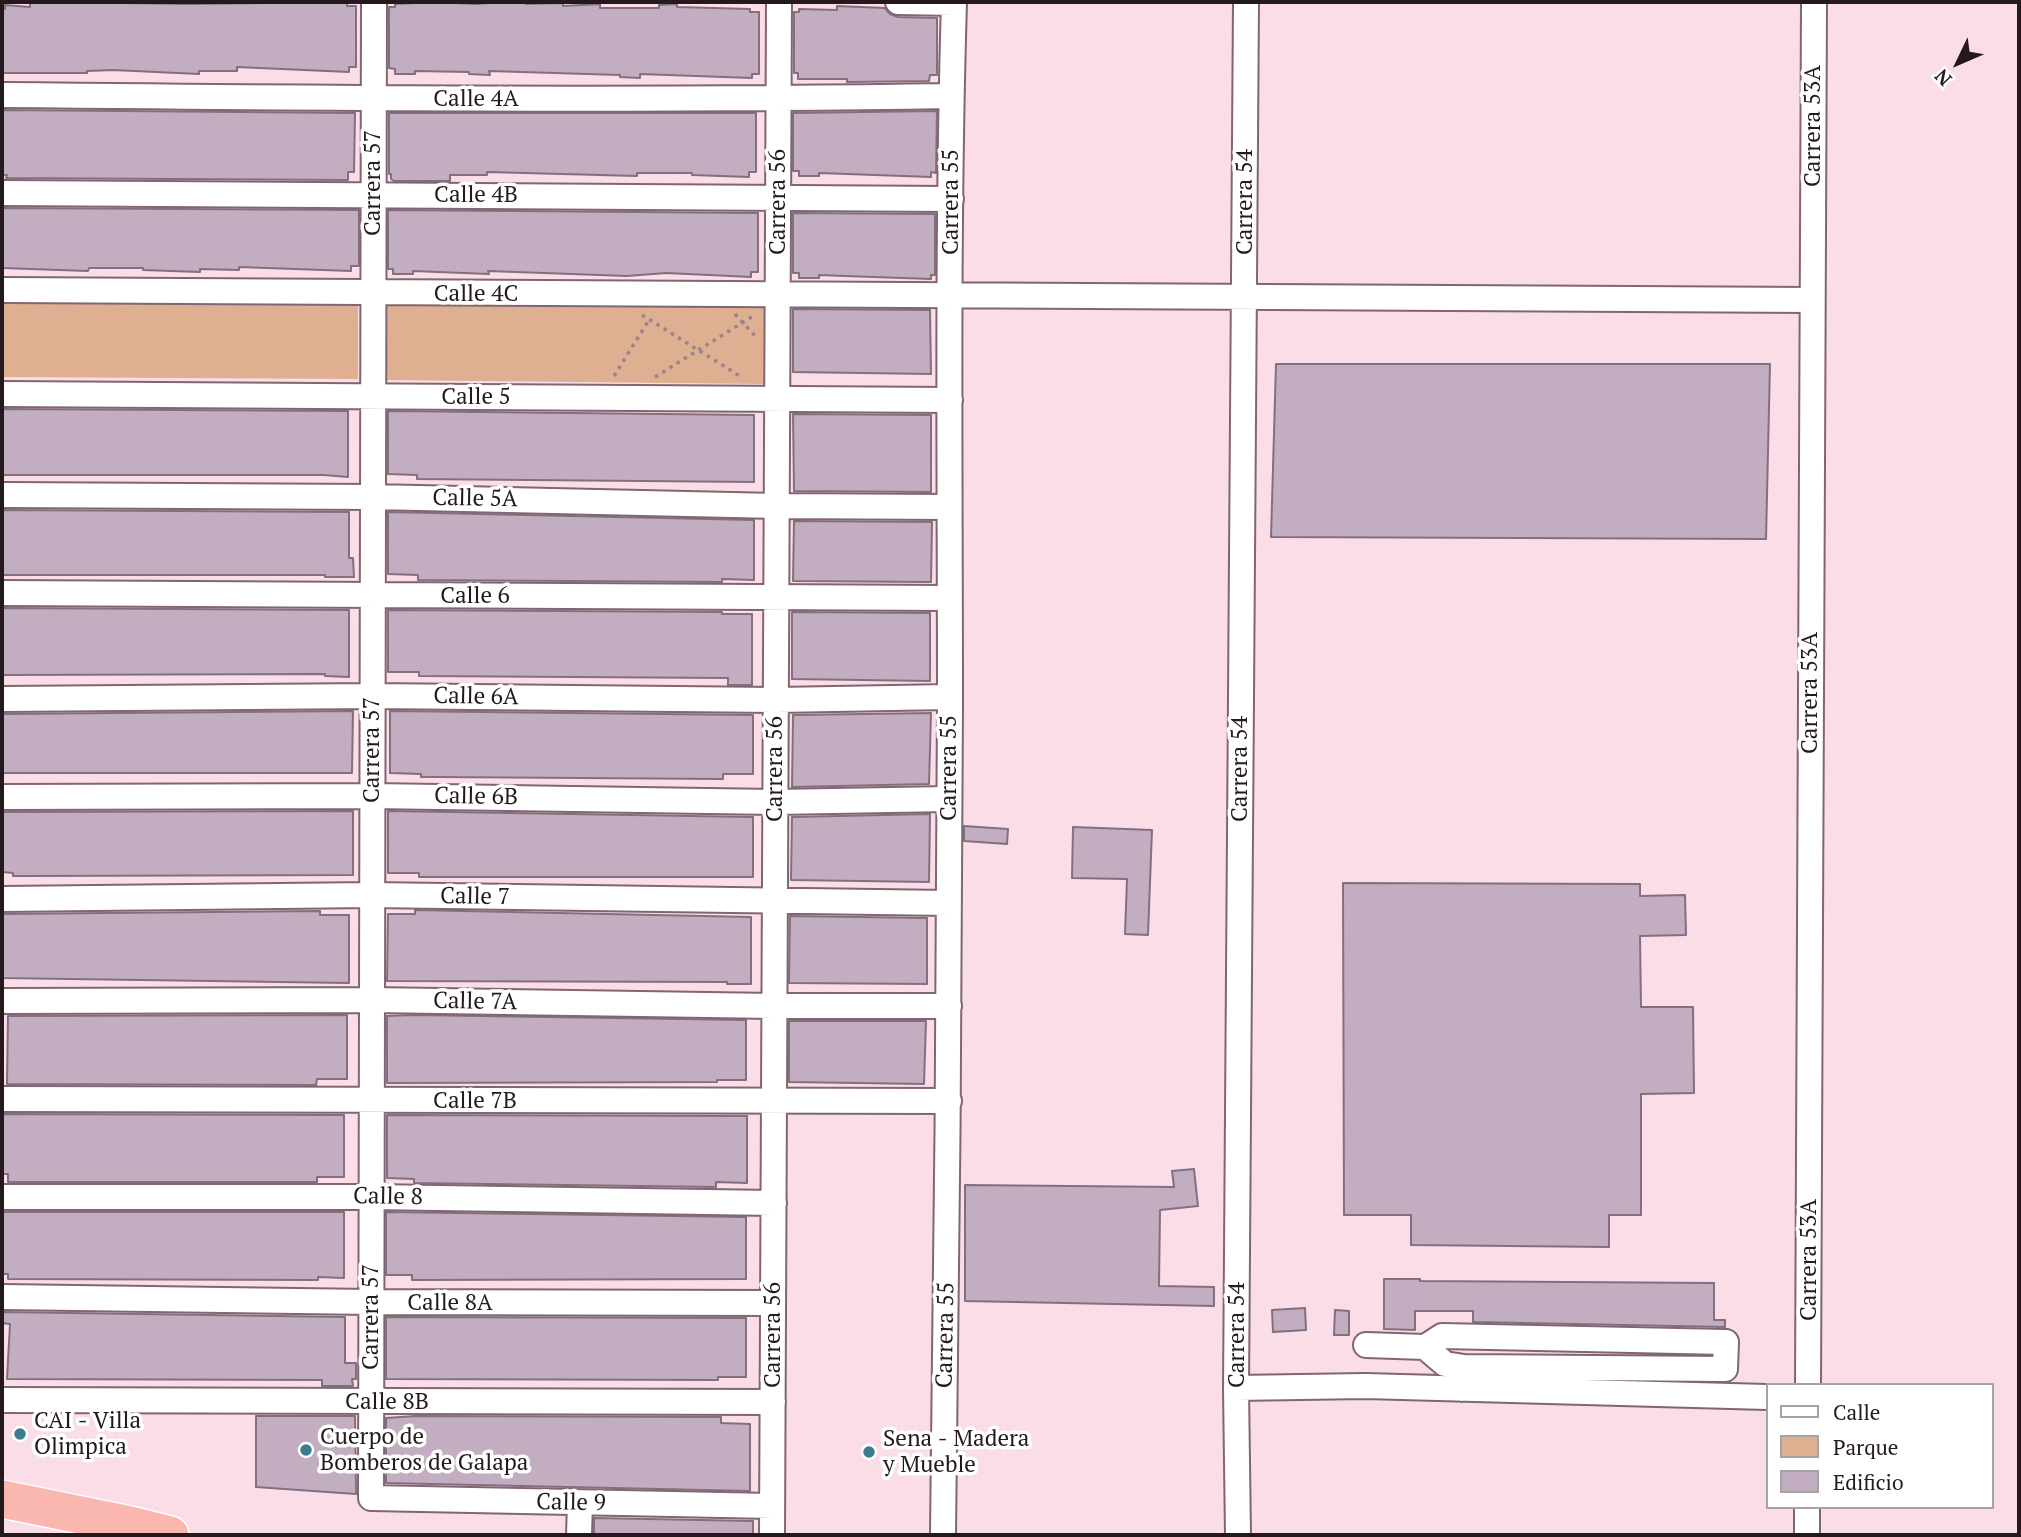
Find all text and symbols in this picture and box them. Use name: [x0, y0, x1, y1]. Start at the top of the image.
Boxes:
north arrow: [1923, 28, 1993, 98]
text: N: [1929, 64, 1957, 92]
street label: Carrera 53A: [1799, 65, 1827, 187]
street label: Calle 4A: [433, 85, 519, 113]
street label: Carrera 57: [359, 130, 387, 236]
street label: Carrera 56: [764, 149, 792, 255]
street label: Carrera 55: [937, 149, 965, 255]
street label: Carrera 54: [1231, 149, 1259, 255]
street label: Calle 4B: [434, 181, 518, 209]
street label: Calle 4C: [434, 280, 518, 308]
street label: Calle 5: [441, 383, 511, 411]
street label: Calle 5A: [432, 484, 518, 514]
street label: Calle 6: [440, 582, 510, 610]
street label: Carrera 53A: [1796, 632, 1824, 754]
street label: Calle 6A: [433, 682, 519, 712]
street label: Carrera 57: [358, 697, 386, 803]
street label: Carrera 55: [935, 715, 963, 821]
street label: Carrera 56: [761, 716, 789, 822]
street label: Carrera 54: [1226, 716, 1254, 822]
street label: Calle 6B: [434, 782, 518, 812]
street label: Calle 7: [440, 883, 510, 911]
street label: Calle 7A: [433, 987, 517, 1017]
street label: Calle 7B: [433, 1087, 517, 1115]
street label: Calle 8: [353, 1183, 423, 1211]
street label: Carrera 53A: [1795, 1199, 1823, 1321]
street label: Carrera 57: [357, 1264, 385, 1370]
street label: Carrera 56: [759, 1282, 787, 1388]
street label: Carrera 55: [931, 1282, 961, 1388]
street label: Carrera 54: [1223, 1282, 1251, 1388]
street label: Calle 8A: [407, 1289, 493, 1317]
legend: [1766, 1383, 1993, 1509]
street label: Calle 8B: [345, 1388, 429, 1416]
text: Calle: [1833, 1398, 1880, 1426]
place label: CAI - Villa Olimpica: [34, 1407, 141, 1461]
place label: Cuerpo de Bomberos de Galapa: [320, 1423, 528, 1477]
place label: Sena - Madera y Mueble: [883, 1425, 1029, 1479]
marker: CAI - Villa Olimpica: [12, 1426, 28, 1442]
text: Parque: [1833, 1433, 1898, 1461]
marker: Cuerpo de Bomberos de Galapa: [298, 1442, 314, 1458]
marker: Sena - Madera y Mueble: [861, 1444, 877, 1460]
text: Edificio: [1833, 1468, 1904, 1496]
street label: Calle 9: [536, 1489, 606, 1517]

